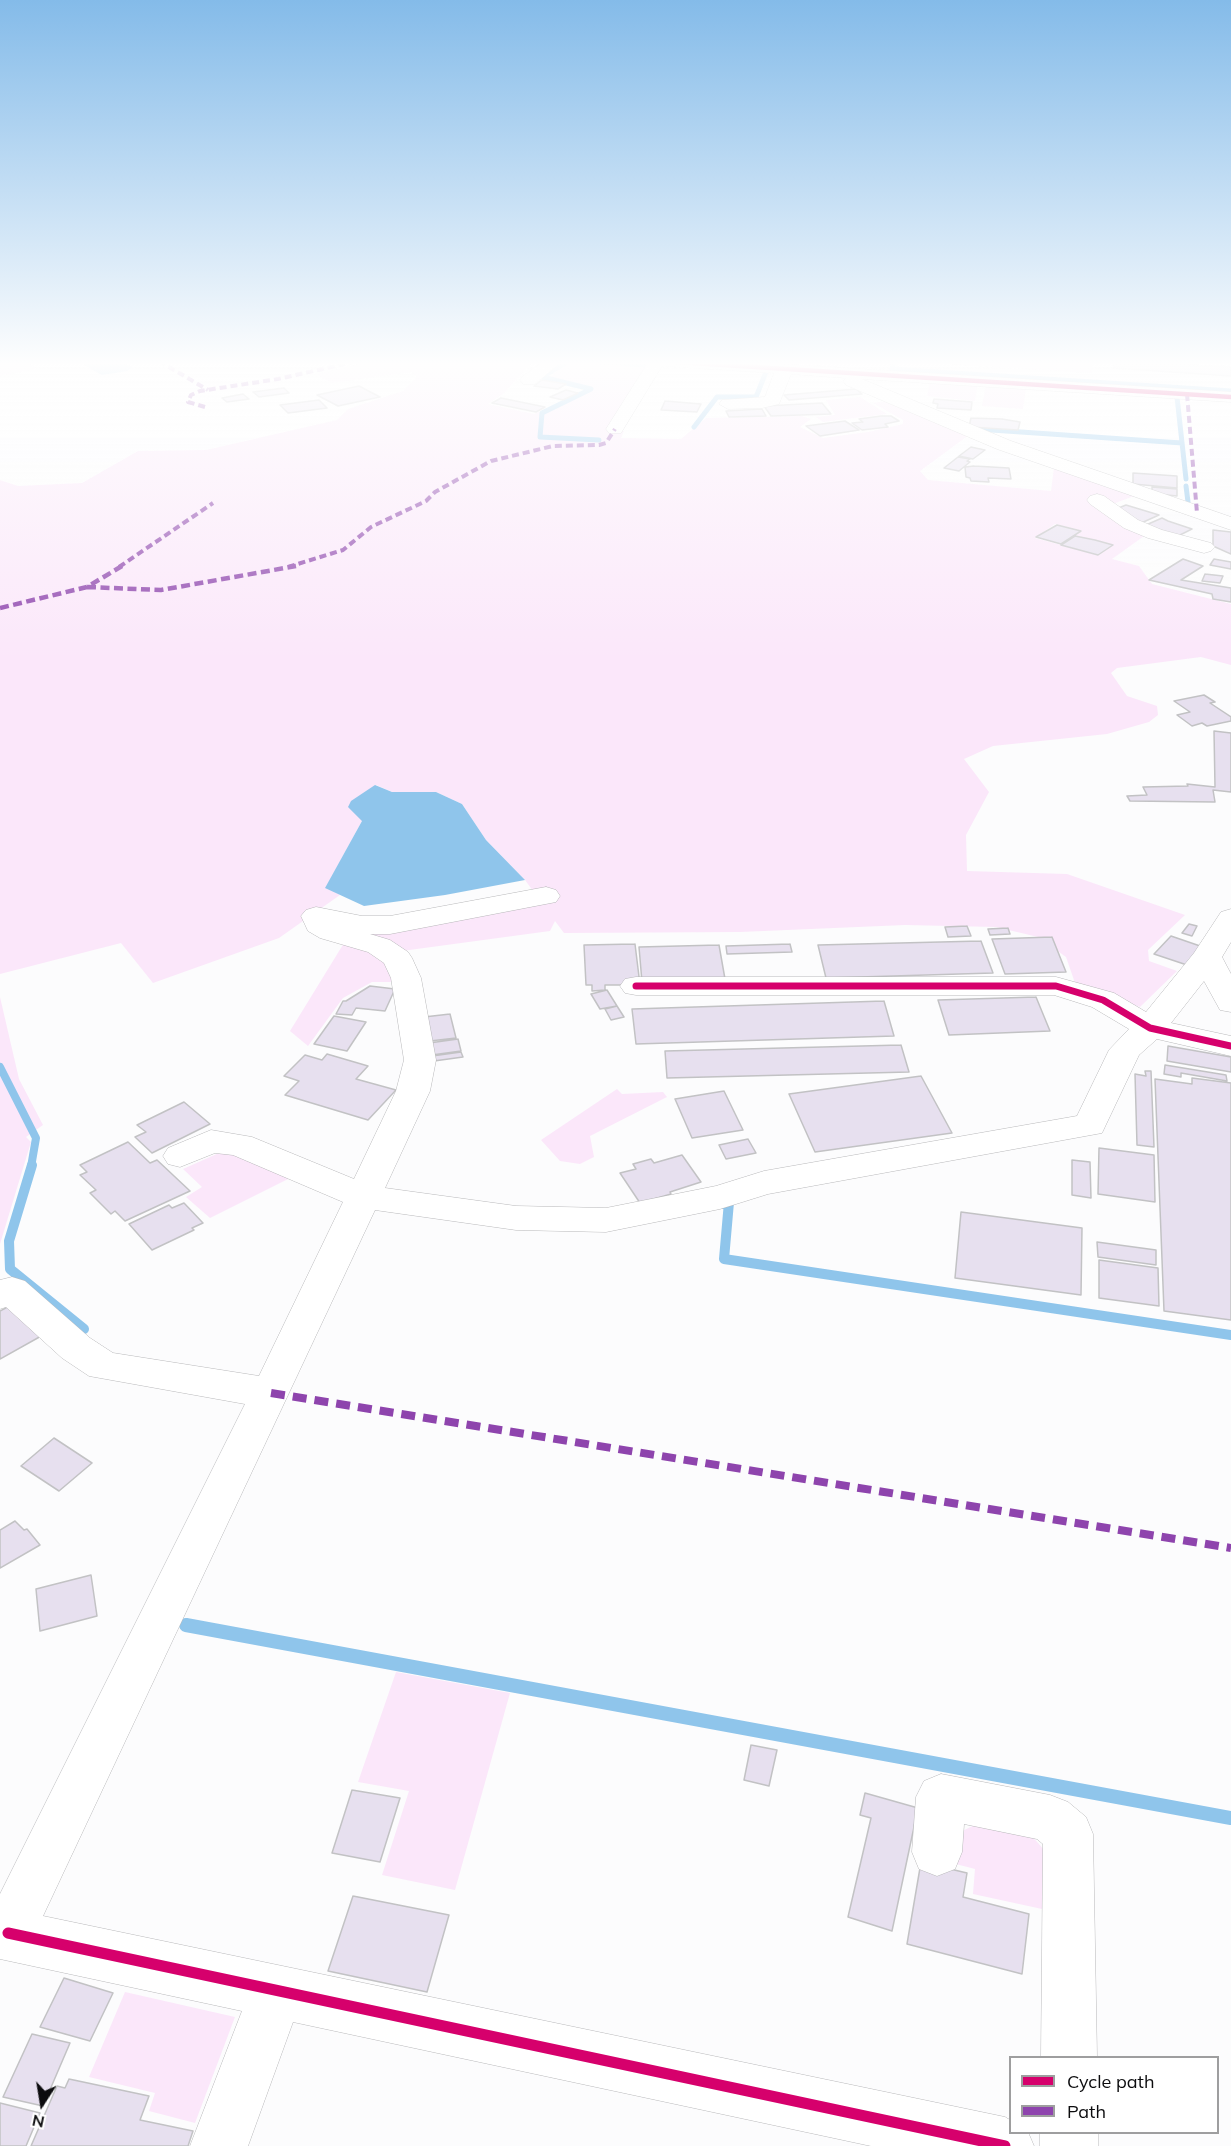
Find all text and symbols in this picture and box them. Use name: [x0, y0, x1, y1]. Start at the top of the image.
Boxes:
legend: [1009, 2056, 1219, 2134]
text: Cycle path: [1067, 2070, 1154, 2093]
north arrow: [12, 2074, 72, 2134]
text: Path: [1067, 2100, 1106, 2123]
text: N: [30, 2111, 46, 2133]

